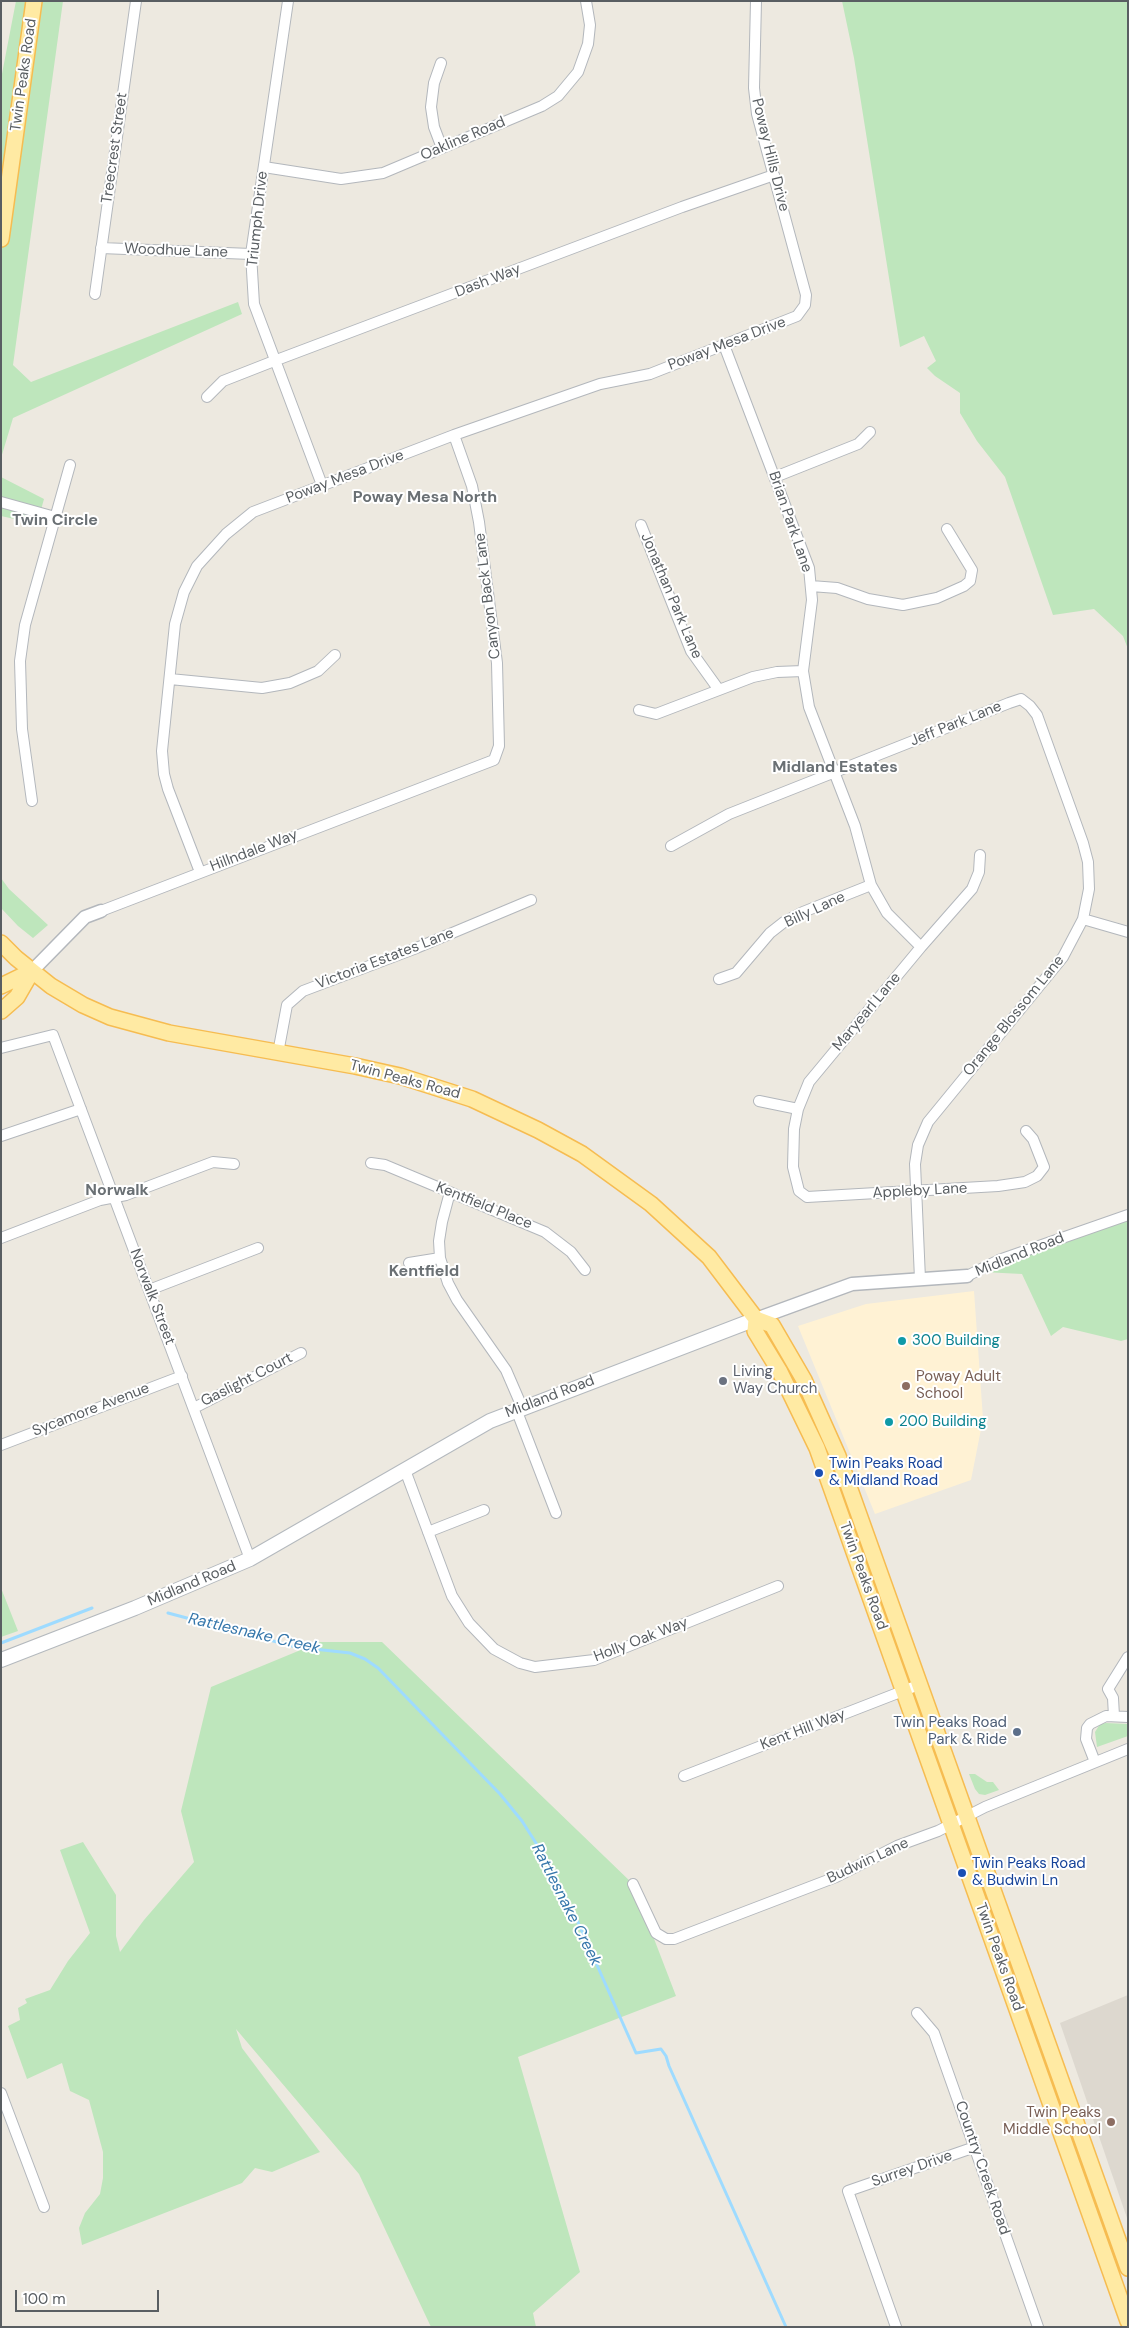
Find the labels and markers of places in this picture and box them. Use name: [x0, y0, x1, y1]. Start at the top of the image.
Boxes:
place label: 300 Building: [912, 1332, 1000, 1350]
marker: 300 Building: [896, 1335, 908, 1347]
place label: Living Way Church: [733, 1363, 817, 1398]
place label: Poway Adult School: [916, 1368, 1001, 1403]
marker: Living Way Church: [717, 1375, 729, 1387]
marker: Poway Adult School: [900, 1380, 912, 1392]
place label: 200 Building: [899, 1413, 987, 1431]
marker: 200 Building: [883, 1416, 895, 1428]
place label: Twin Peaks Road & Midland Road: [829, 1455, 943, 1490]
marker: Twin Peaks Road & Midland Road: [813, 1467, 825, 1479]
place label: Twin Peaks Road Park & Ride: [893, 1714, 1007, 1749]
marker: Twin Peaks Road Park & Ride: [1011, 1726, 1023, 1738]
place label: Twin Peaks Road & Budwin Ln: [972, 1855, 1086, 1890]
marker: Twin Peaks Road & Budwin Ln: [956, 1867, 968, 1879]
place label: Twin Peaks Middle School: [1003, 2104, 1101, 2139]
marker: Twin Peaks Middle School: [1105, 2116, 1117, 2128]

